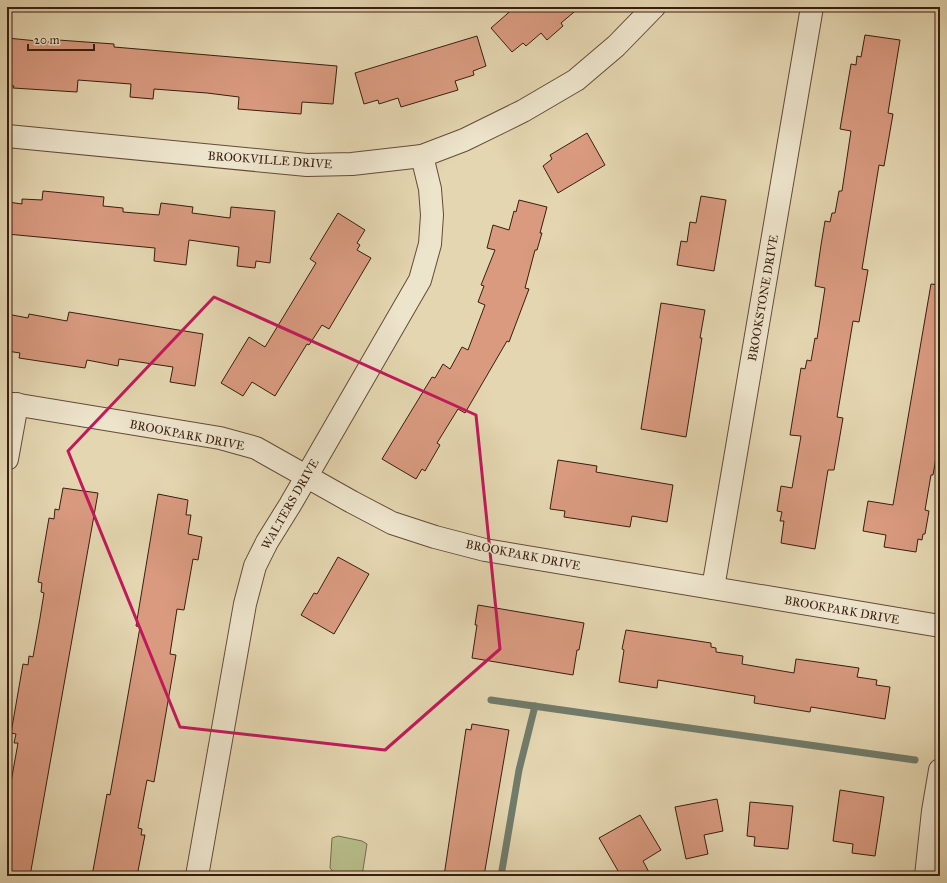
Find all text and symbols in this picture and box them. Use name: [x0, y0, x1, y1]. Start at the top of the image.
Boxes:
scale bar: [28, 26, 94, 52]
text: 20 m: [34, 33, 60, 47]
street label: BROOKVILLE DRIVE: [207, 149, 333, 171]
street label: BROOKSTONE DRIVE: [745, 233, 781, 362]
street label: BROOKPARK DRIVE: [128, 417, 246, 453]
street label: WALTERS DRIVE: [258, 456, 322, 552]
street label: BROOKPARK DRIVE: [464, 537, 582, 573]
street label: BROOKPARK DRIVE: [783, 593, 901, 627]

